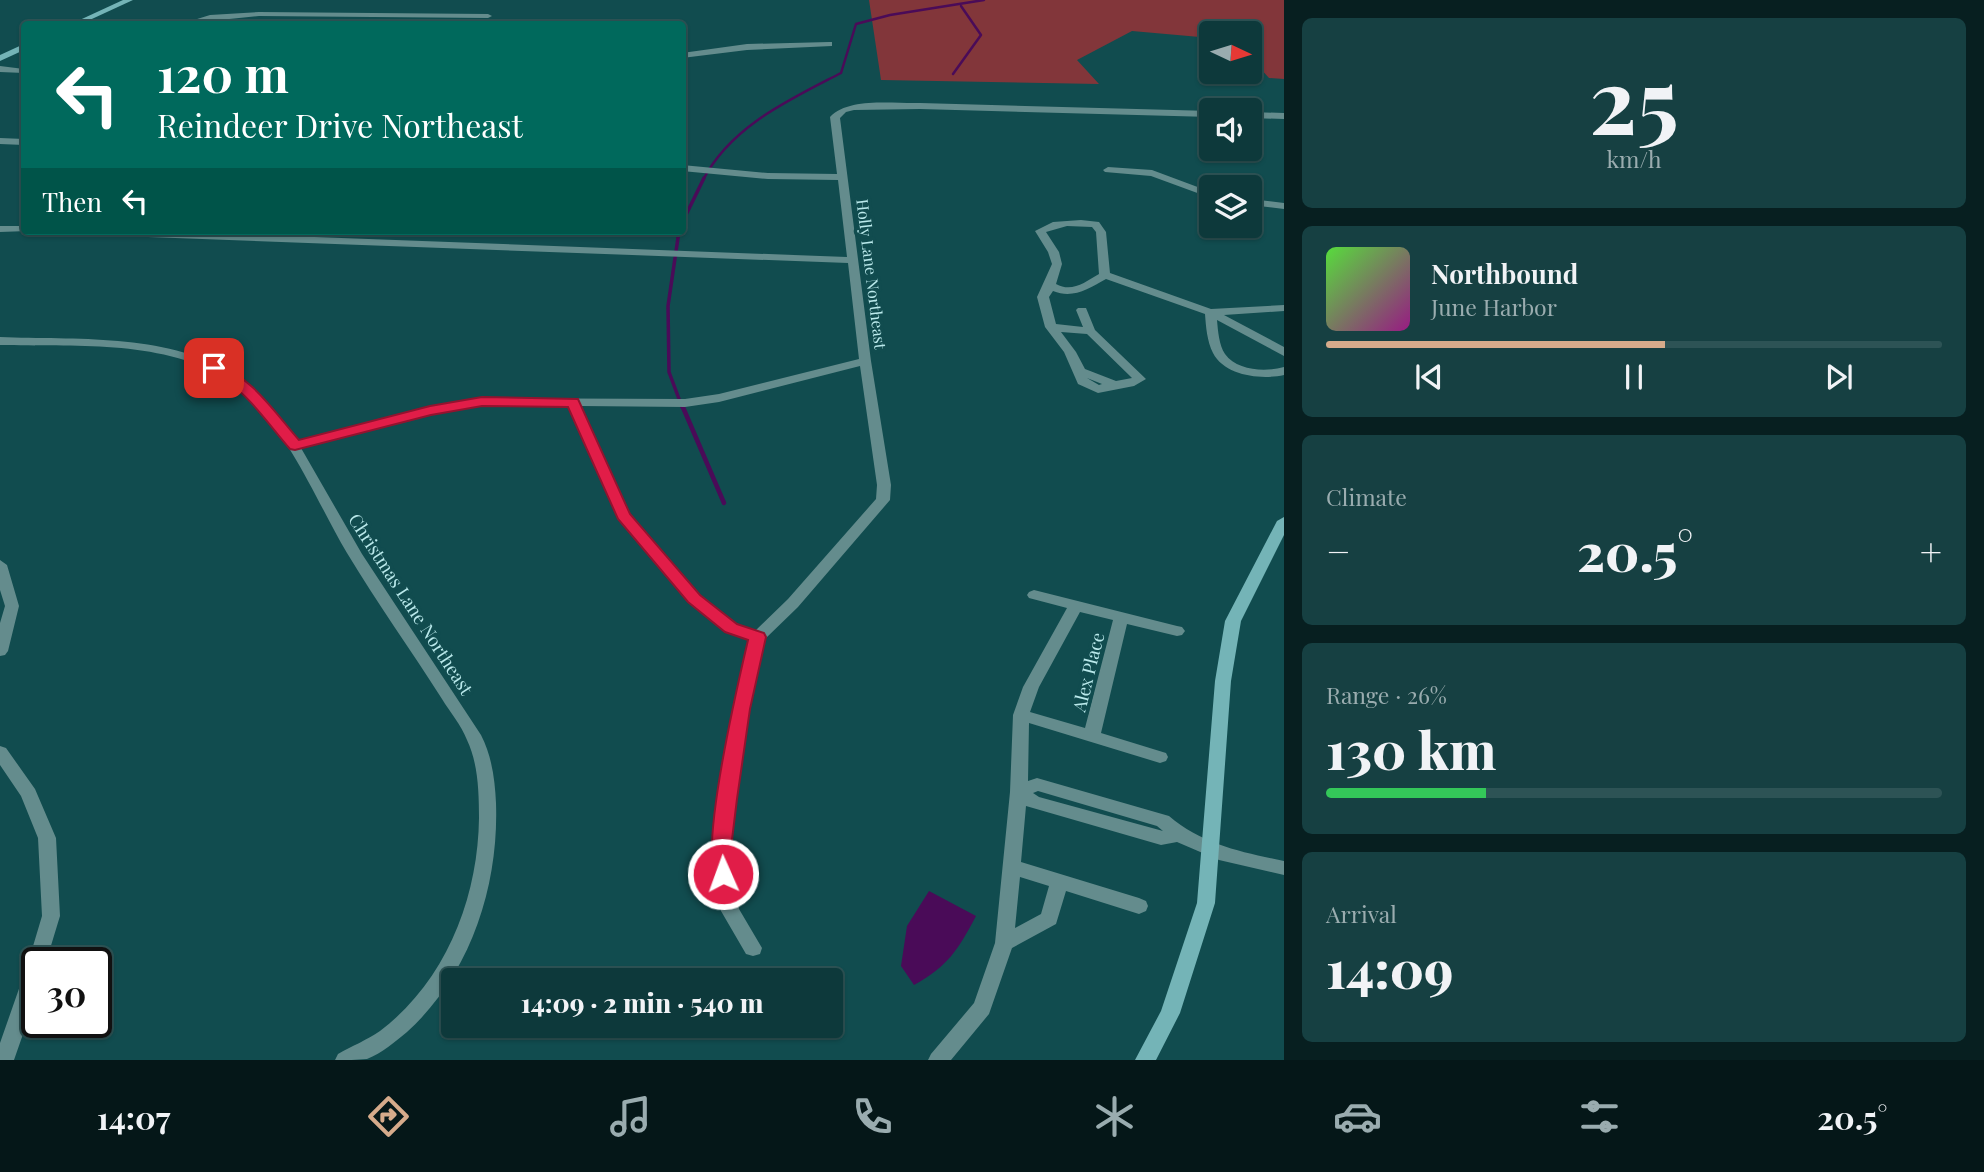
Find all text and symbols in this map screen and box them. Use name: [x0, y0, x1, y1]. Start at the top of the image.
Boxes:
north arrow: [1199, 21, 1262, 84]
map controls: [1199, 21, 1262, 238]
text: 25: [1589, 37, 1679, 158]
text: 120 m: [157, 40, 289, 105]
icon: left: [42, 49, 133, 140]
button: sound: [1199, 98, 1262, 161]
text: Reindeer Drive Northeast: [157, 103, 523, 146]
text: km/h: [1606, 143, 1662, 174]
button: layers: [1199, 175, 1262, 238]
icon: left: [116, 182, 154, 220]
text: Then: [42, 184, 102, 219]
street label: Holly Lane Northeast: [852, 198, 892, 351]
text: Northbound: [1431, 256, 1578, 291]
text: June Harbor: [1431, 291, 1557, 322]
pin: [184, 338, 244, 398]
icon: arrive: [195, 349, 233, 387]
icon: previous: [1410, 358, 1448, 396]
icon: pause: [1615, 358, 1653, 396]
icon: next: [1820, 358, 1858, 396]
text: Climate: [1326, 481, 1407, 512]
street label: Christmas Lane Northeast: [343, 509, 479, 700]
text: 20.5°: [1577, 516, 1693, 585]
text: −: [1326, 525, 1351, 576]
text: +: [1920, 525, 1942, 576]
street label: Alex Place: [1066, 630, 1109, 715]
text: Range · 26%: [1326, 679, 1447, 710]
text: 130 km: [1326, 714, 1496, 783]
position arrow: [686, 837, 760, 911]
text: Arrival: [1326, 898, 1397, 929]
text: 14:09: [1326, 933, 1454, 1002]
speed limit sign: 30: [21, 947, 112, 1038]
text: 14:09 · 2 min · 540 m: [521, 985, 763, 1020]
icon: directions: [364, 1092, 413, 1141]
icon: music: [606, 1092, 655, 1141]
icon: phone: [848, 1092, 897, 1141]
icon: climate: [1090, 1092, 1139, 1141]
icon: car: [1333, 1092, 1382, 1141]
icon: filters: [1575, 1092, 1624, 1141]
text: 14:07: [97, 1095, 170, 1138]
text: 20.5°: [1817, 1095, 1887, 1138]

